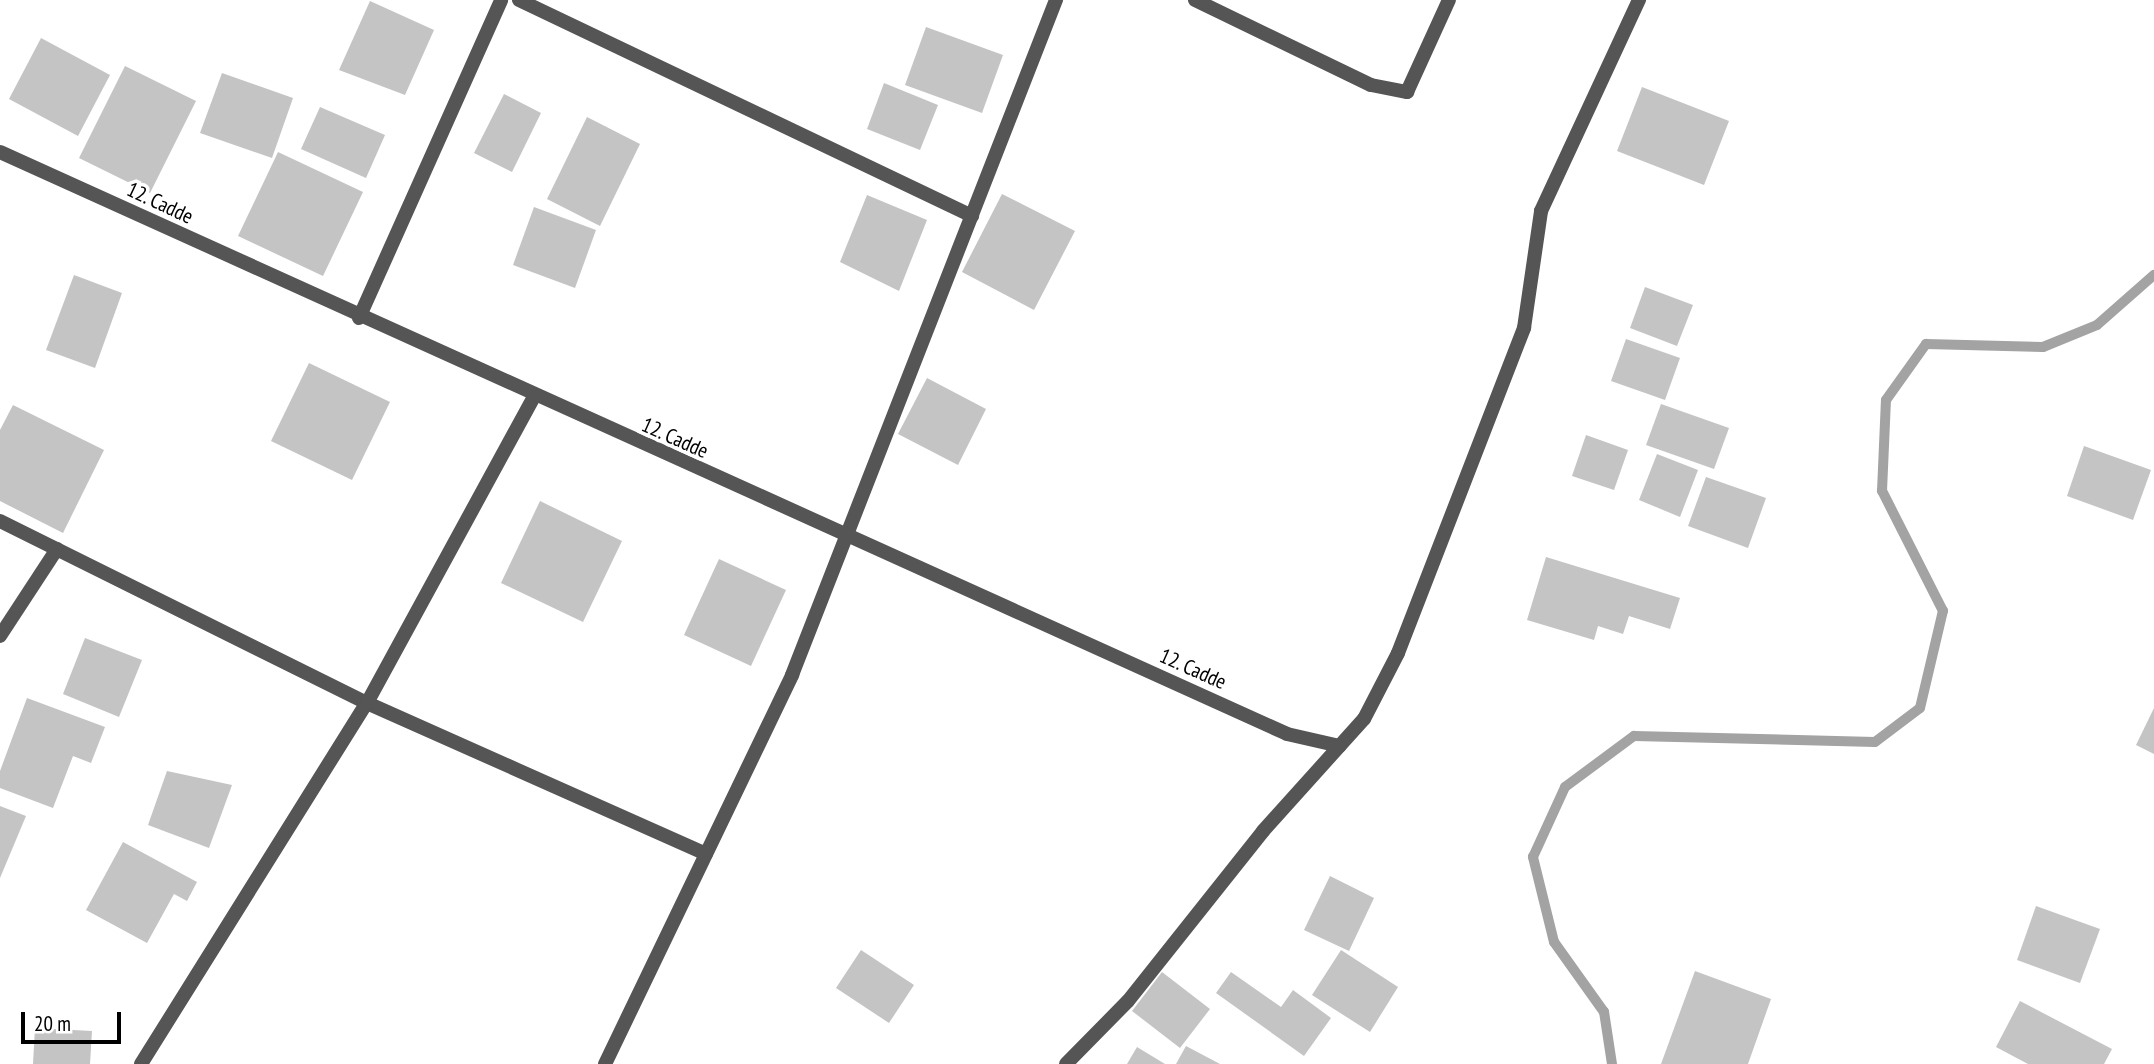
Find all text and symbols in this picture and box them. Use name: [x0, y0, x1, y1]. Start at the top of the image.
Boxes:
street label: 12. Cadde: [122, 176, 198, 230]
street label: 12. Cadde: [637, 412, 713, 464]
street label: 12. Cadde: [1155, 643, 1231, 695]
scale bar: [24, 998, 124, 1042]
text: 20 m: [34, 1010, 71, 1037]

